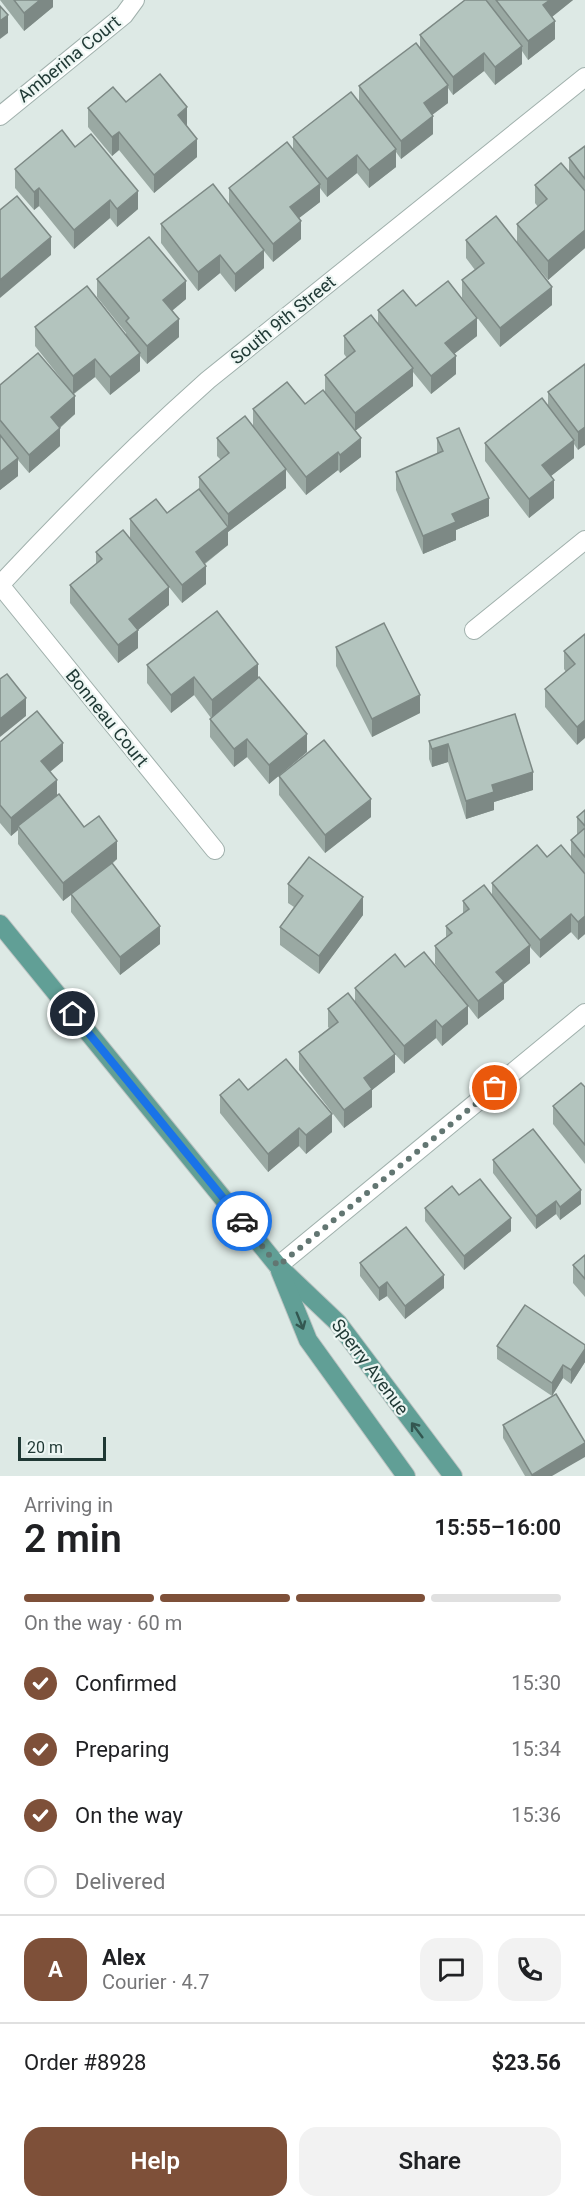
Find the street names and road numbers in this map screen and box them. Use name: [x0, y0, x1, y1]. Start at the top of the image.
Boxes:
street label: Amberina Court: [13, 11, 124, 106]
street label: South 9th Street: [226, 271, 340, 368]
street label: Bonneau Court: [62, 665, 153, 771]
street label: Sperry Avenue: [328, 1315, 413, 1419]

